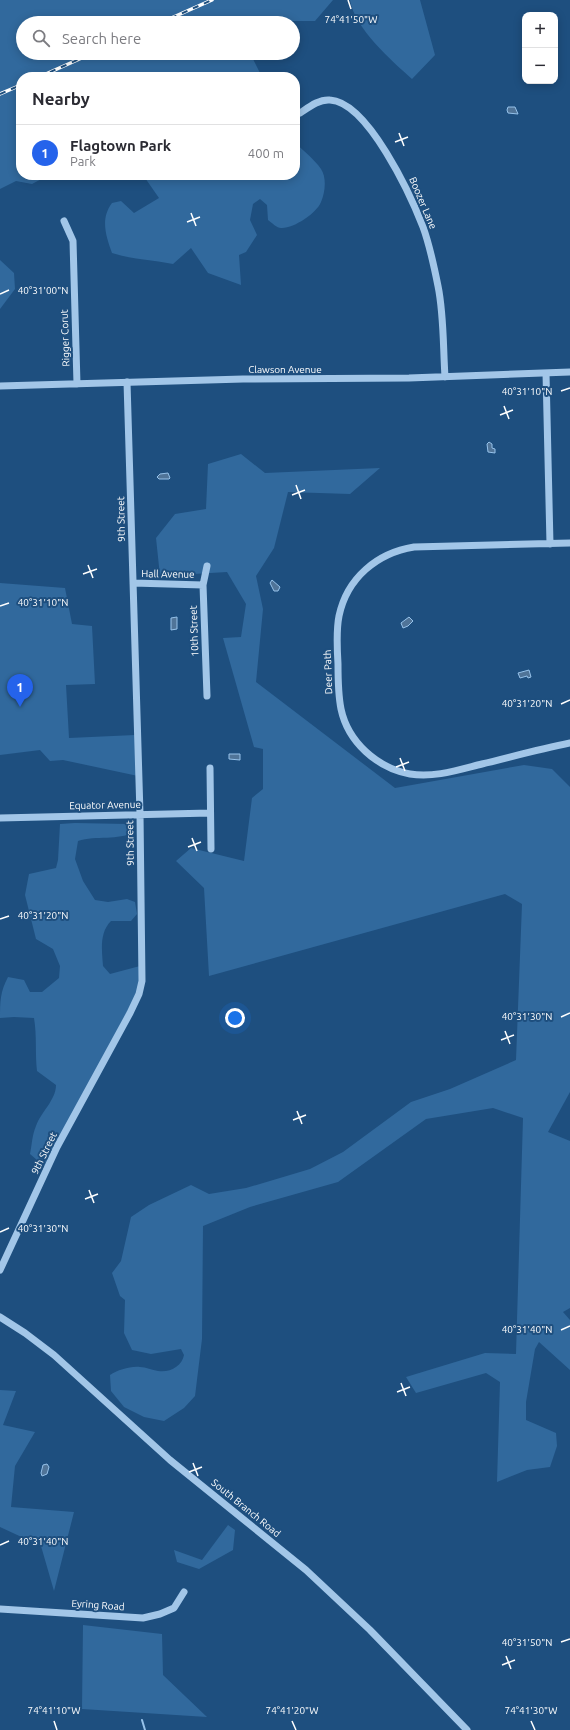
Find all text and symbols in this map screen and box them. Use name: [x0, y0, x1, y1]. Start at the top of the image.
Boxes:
map controls: [522, 12, 558, 84]
button: +: [522, 12, 558, 48]
text: 74°41'50"W: [325, 14, 377, 25]
search box: [16, 16, 300, 60]
icon: search: [30, 27, 52, 49]
text: Search here: [62, 30, 141, 47]
button: −: [522, 48, 558, 84]
text: Nearby: [32, 89, 90, 108]
text: Flagtown Park: [70, 137, 171, 154]
text: 1: [41, 146, 49, 160]
text: 400 m: [248, 146, 284, 160]
text: Park: [70, 154, 96, 168]
street label: Boozer Lane: [407, 175, 439, 231]
text: 40°31'00"N: [18, 285, 68, 296]
street label: Rigger Corut: [59, 309, 71, 367]
street label: Clawson Avenue: [248, 364, 322, 375]
text: 40°31'10"N: [502, 386, 552, 397]
street label: 9th Street: [115, 496, 127, 542]
street label: Hall Avenue: [141, 568, 195, 580]
text: 40°31'10"N: [18, 597, 68, 608]
street label: 10th Street: [188, 605, 200, 657]
street label: Deer Path: [322, 649, 334, 695]
pin: 1: [7, 674, 33, 707]
text: 40°31'20"N: [502, 698, 552, 709]
street label: Equator Avenue: [69, 799, 141, 811]
street label: 9th Street: [124, 820, 136, 866]
text: 40°31'20"N: [18, 910, 68, 921]
your location: [225, 1008, 245, 1028]
text: 40°31'30"N: [502, 1011, 552, 1022]
street label: 9th Street: [29, 1130, 59, 1176]
text: 40°31'30"N: [18, 1223, 68, 1234]
text: 40°31'40"N: [502, 1324, 552, 1335]
street label: South Branch Road: [209, 1477, 283, 1539]
text: 40°31'40"N: [18, 1536, 68, 1547]
street label: Eyring Road: [71, 1598, 125, 1612]
text: 40°31'50"N: [502, 1637, 552, 1648]
text: 74°41'10"W: [28, 1705, 80, 1716]
text: 74°41'20"W: [266, 1705, 318, 1716]
text: 74°41'30"W: [505, 1705, 557, 1716]

